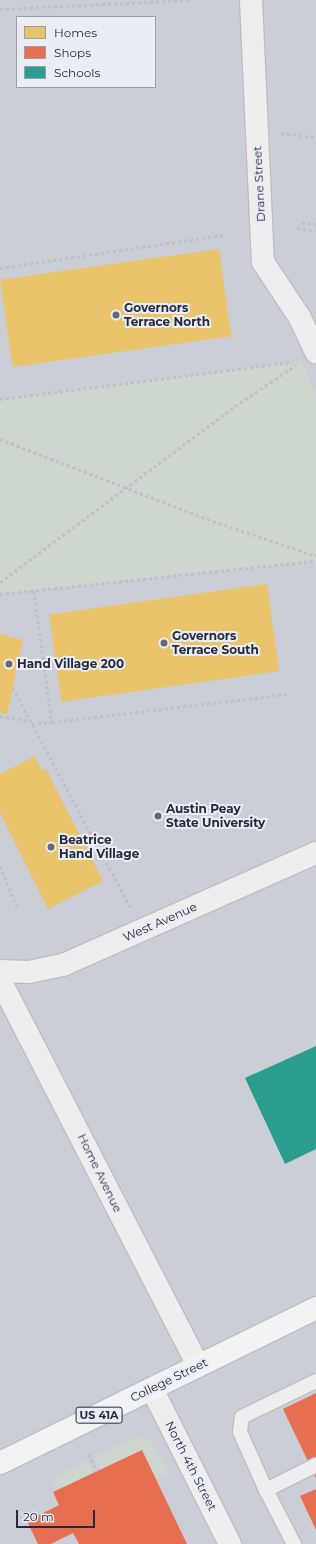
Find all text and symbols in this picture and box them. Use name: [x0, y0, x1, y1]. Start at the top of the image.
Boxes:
legend: [16, 16, 156, 88]
text: Homes: [54, 25, 97, 40]
text: Shops: [54, 45, 91, 60]
text: Schools: [54, 65, 100, 80]
street label: Drane Street: [250, 146, 268, 222]
place label: Governors Terrace North: [124, 301, 210, 329]
marker: Governors Terrace North: [111, 310, 121, 320]
place label: Governors Terrace South: [172, 629, 259, 657]
marker: Governors Terrace South: [159, 638, 169, 648]
place label: Hand Village 200: [17, 657, 124, 671]
marker: Hand Village 200: [4, 659, 14, 669]
place label: Austin Peay State University: [166, 802, 265, 830]
marker: Austin Peay State University: [153, 811, 163, 821]
place label: Beatrice Hand Village: [59, 833, 139, 861]
marker: Beatrice Hand Village: [46, 842, 56, 852]
street label: West Avenue: [121, 899, 199, 945]
street label: Home Avenue: [75, 1131, 125, 1215]
street label: College Street: [128, 1355, 210, 1405]
road number: US 41A: [75, 1406, 123, 1424]
street label: North 4th Street: [162, 1419, 220, 1513]
scale bar: [18, 1502, 97, 1528]
text: 20 m: [23, 1509, 54, 1524]

